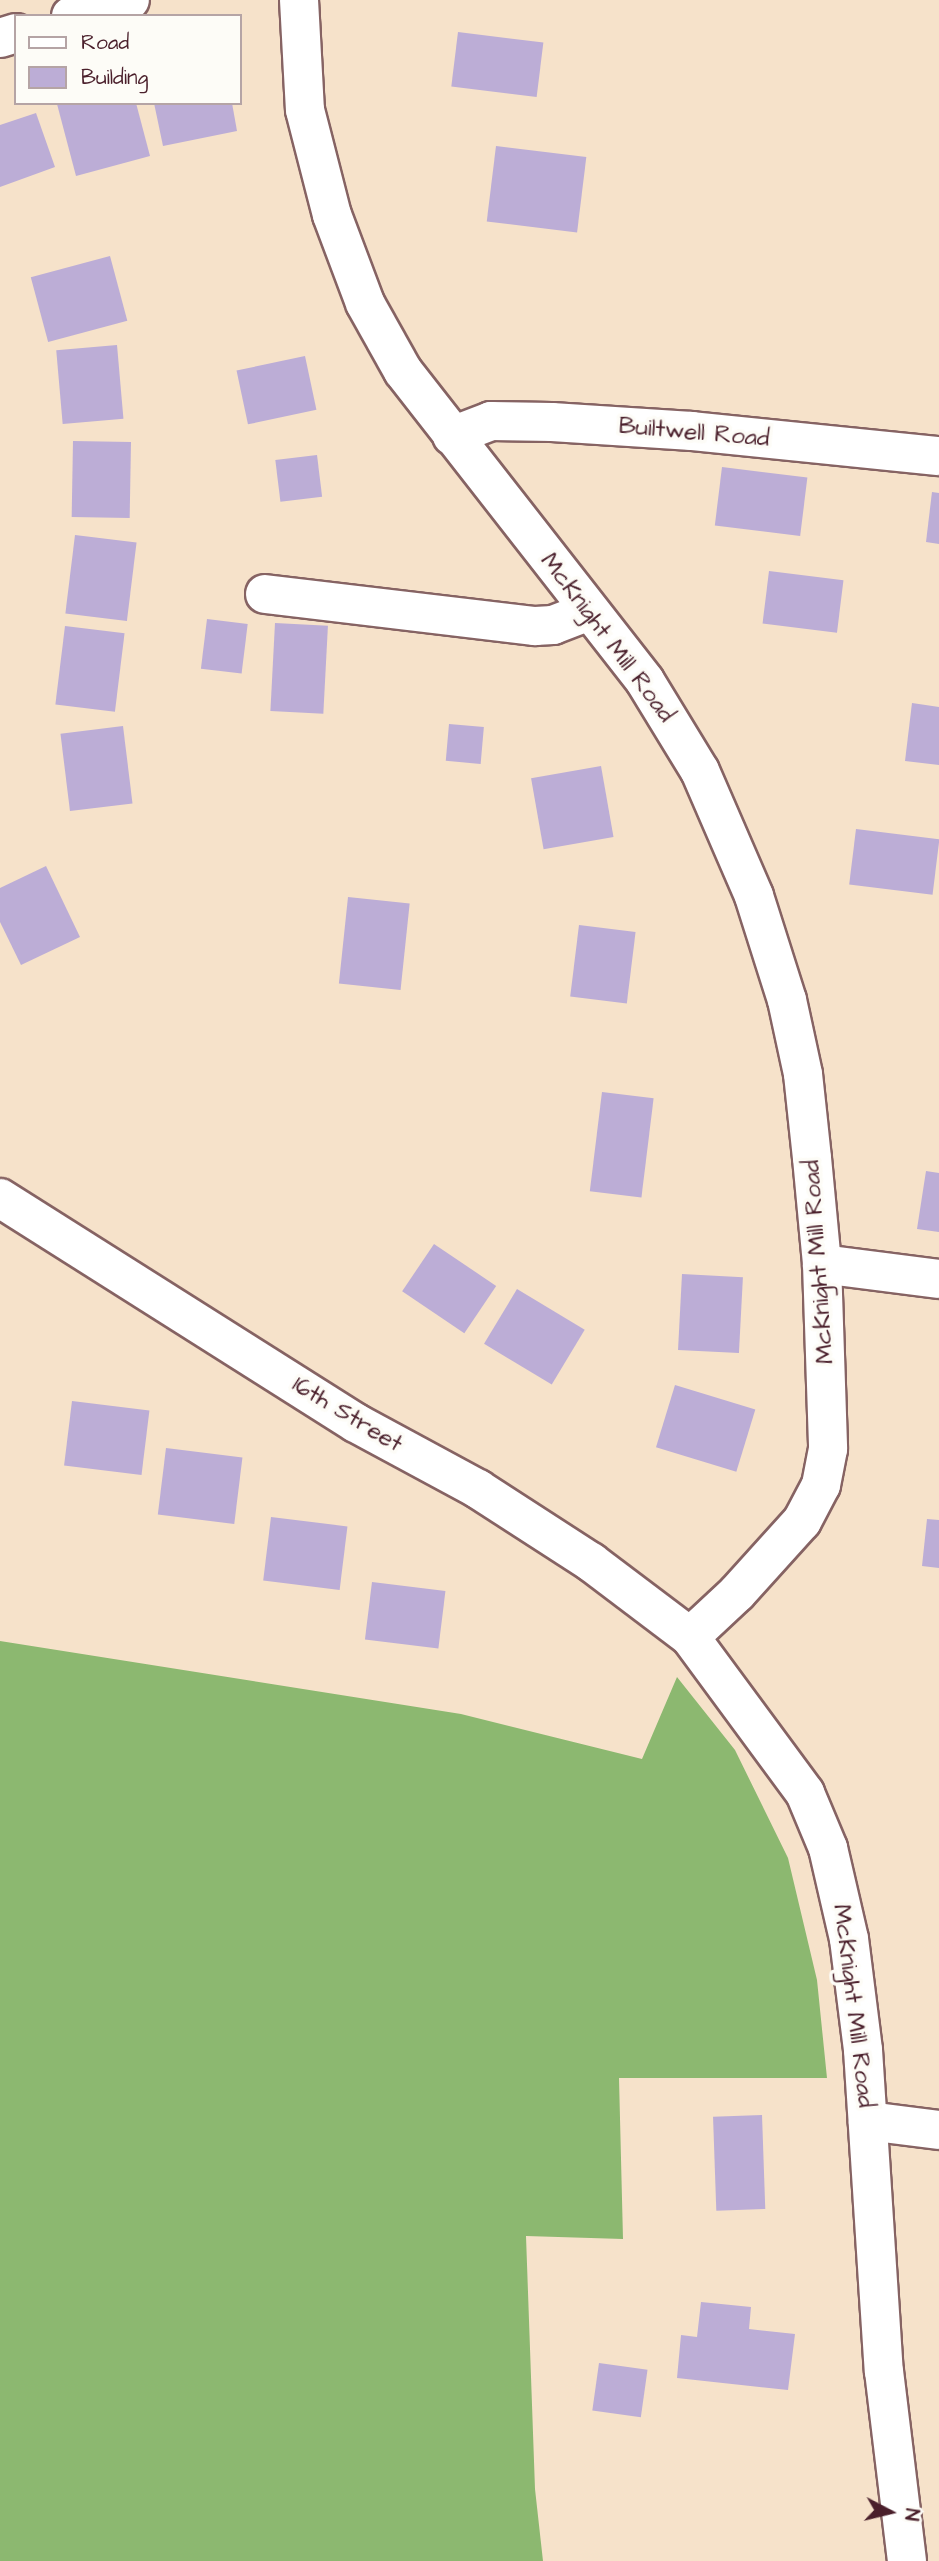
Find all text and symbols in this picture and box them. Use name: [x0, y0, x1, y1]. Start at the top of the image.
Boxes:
legend: [14, 14, 242, 105]
text: Road: [81, 28, 129, 57]
text: Building: [81, 63, 148, 92]
street label: Builtwell Road: [618, 412, 770, 454]
street label: McKnight Mill Road: [534, 548, 680, 728]
street label: McKnight Mill Road: [798, 1159, 840, 1365]
street label: 16th Street: [287, 1371, 407, 1459]
street label: McKnight Mill Road: [826, 1903, 880, 2109]
north arrow: [855, 2477, 925, 2547]
text: N: [897, 2507, 925, 2522]

